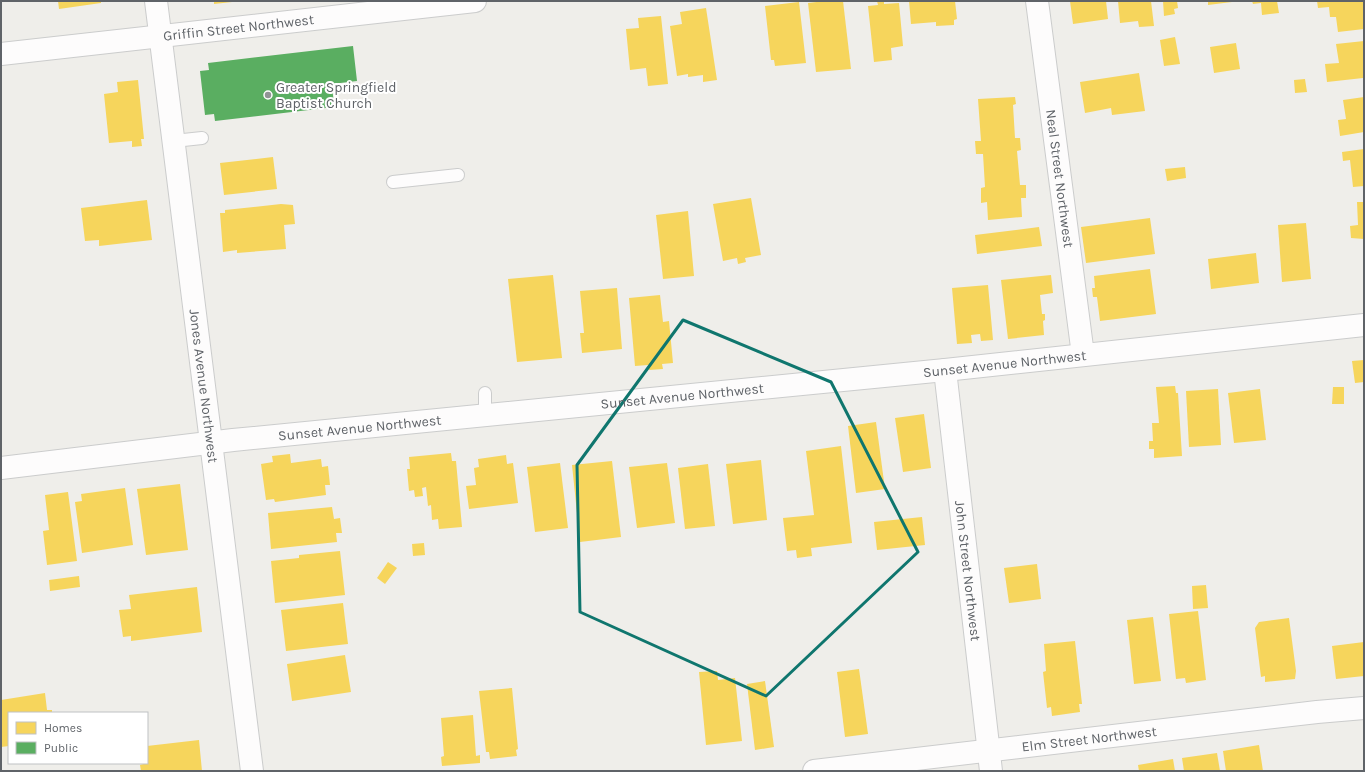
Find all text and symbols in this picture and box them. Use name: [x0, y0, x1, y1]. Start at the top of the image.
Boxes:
street label: Griffin Street Northwest: [162, 11, 315, 44]
place label: Greater Springfield Baptist Church: [276, 79, 396, 112]
marker: Greater Springfield Baptist Church: [263, 90, 273, 100]
street label: Neal Street Northwest: [1043, 108, 1077, 249]
street label: Jones Avenue Northwest: [186, 308, 222, 464]
street label: Sunset Avenue Northwest: [922, 346, 1087, 381]
street label: Sunset Avenue Northwest: [600, 379, 765, 412]
street label: Sunset Avenue Northwest: [277, 411, 442, 444]
street label: John Street Northwest: [952, 500, 985, 642]
legend: [8, 712, 148, 764]
text: Homes: [44, 721, 82, 735]
street label: Elm Street Northwest: [1021, 722, 1158, 755]
text: Public: [44, 741, 78, 755]

